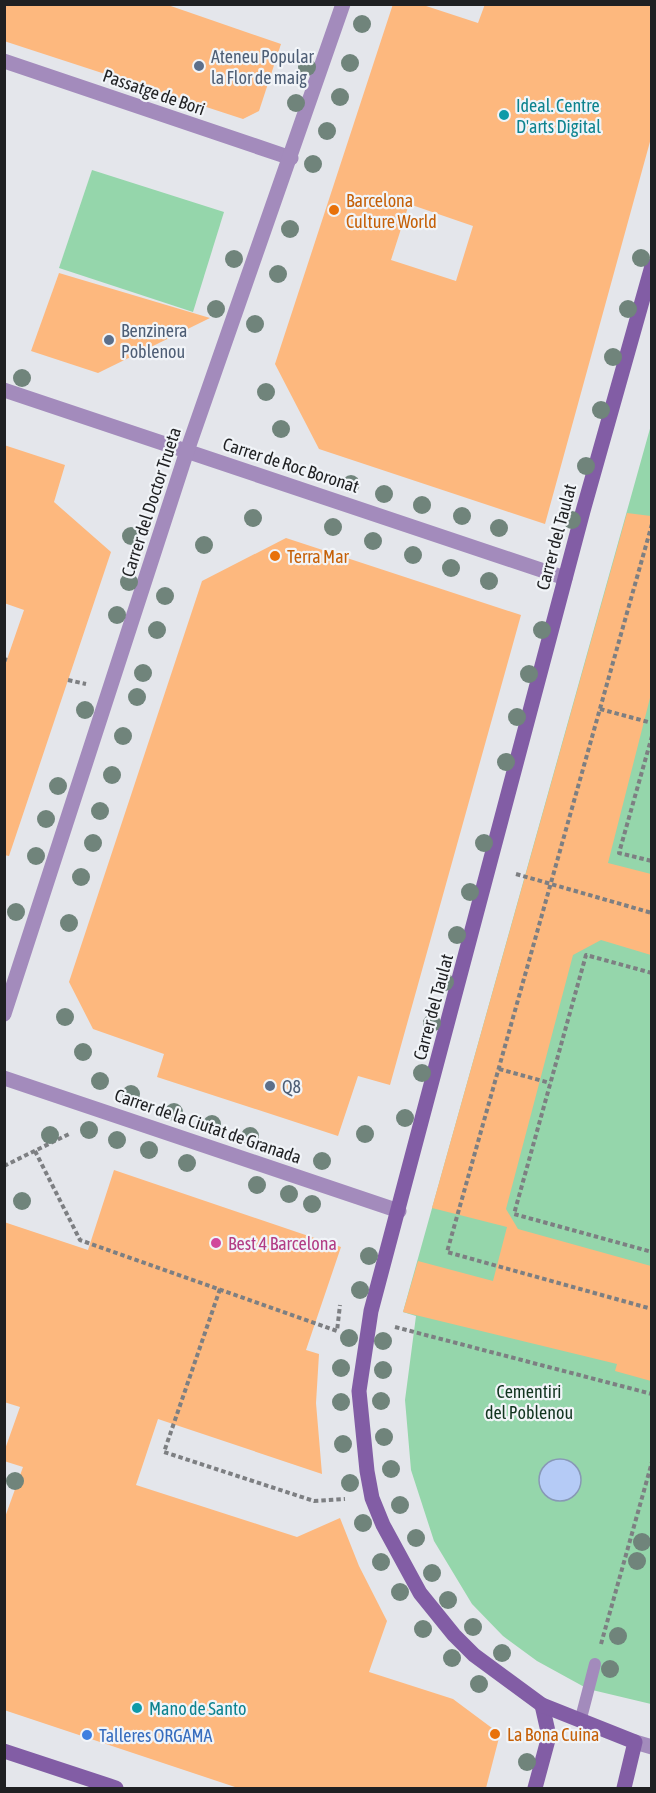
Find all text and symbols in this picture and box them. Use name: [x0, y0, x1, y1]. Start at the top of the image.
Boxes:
place label: Ateneu Popular la Flor de maig: [211, 46, 315, 88]
marker: Ateneu Popular la Flor de maig: [192, 59, 206, 73]
street label: Passatge de Bori: [100, 65, 208, 119]
place label: Ideal. Centre D'arts Digital: [516, 95, 601, 137]
marker: Ideal. Centre D'arts Digital: [497, 108, 511, 122]
place label: Barcelona Culture World: [346, 190, 437, 232]
marker: Barcelona Culture World: [327, 203, 341, 217]
place label: Benzinera Poblenou: [121, 320, 187, 362]
marker: Benzinera Poblenou: [102, 333, 116, 347]
street label: Carrer del Doctor Trueta: [117, 425, 185, 579]
street label: Carrer de Roc Boronat: [220, 433, 362, 497]
street label: Carrer del Taulat: [532, 482, 580, 592]
place label: Terra Mar: [287, 546, 350, 567]
marker: Terra Mar: [268, 549, 282, 563]
street label: Carrer del Taulat: [409, 952, 457, 1062]
place label: Q8: [282, 1076, 301, 1097]
marker: Q8: [263, 1079, 277, 1093]
street label: Carrer de la Ciutat de Granada: [112, 1084, 304, 1168]
place label: Best 4 Barcelona: [228, 1233, 337, 1254]
marker: Best 4 Barcelona: [209, 1236, 223, 1250]
park label: Cementiri del Poblenou: [485, 1381, 573, 1423]
place label: Mano de Santo: [149, 1698, 246, 1719]
marker: Mano de Santo: [130, 1701, 144, 1715]
place label: La Bona Cuina: [507, 1724, 599, 1745]
place label: Talleres ORGAMA: [99, 1725, 213, 1746]
marker: La Bona Cuina: [488, 1727, 502, 1741]
marker: Talleres ORGAMA: [80, 1728, 94, 1742]

